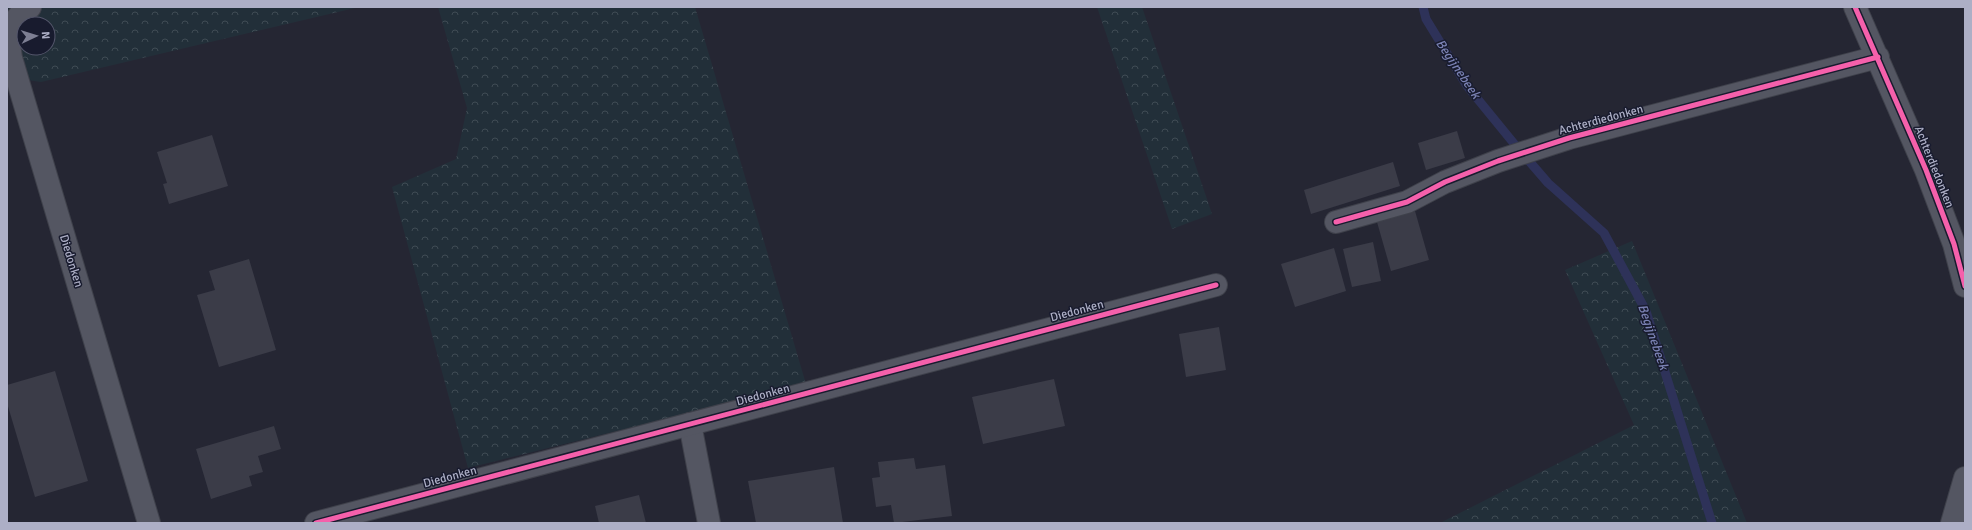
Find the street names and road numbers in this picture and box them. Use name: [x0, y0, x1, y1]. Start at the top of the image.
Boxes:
street label: Achterdiedonken: [1557, 102, 1645, 138]
street label: Achterdiedonken: [1911, 124, 1957, 210]
street label: Diedonken: [56, 233, 86, 289]
street label: Diedonken: [1049, 297, 1105, 325]
street label: Diedonken: [735, 381, 791, 409]
street label: Diedonken: [422, 463, 478, 491]

